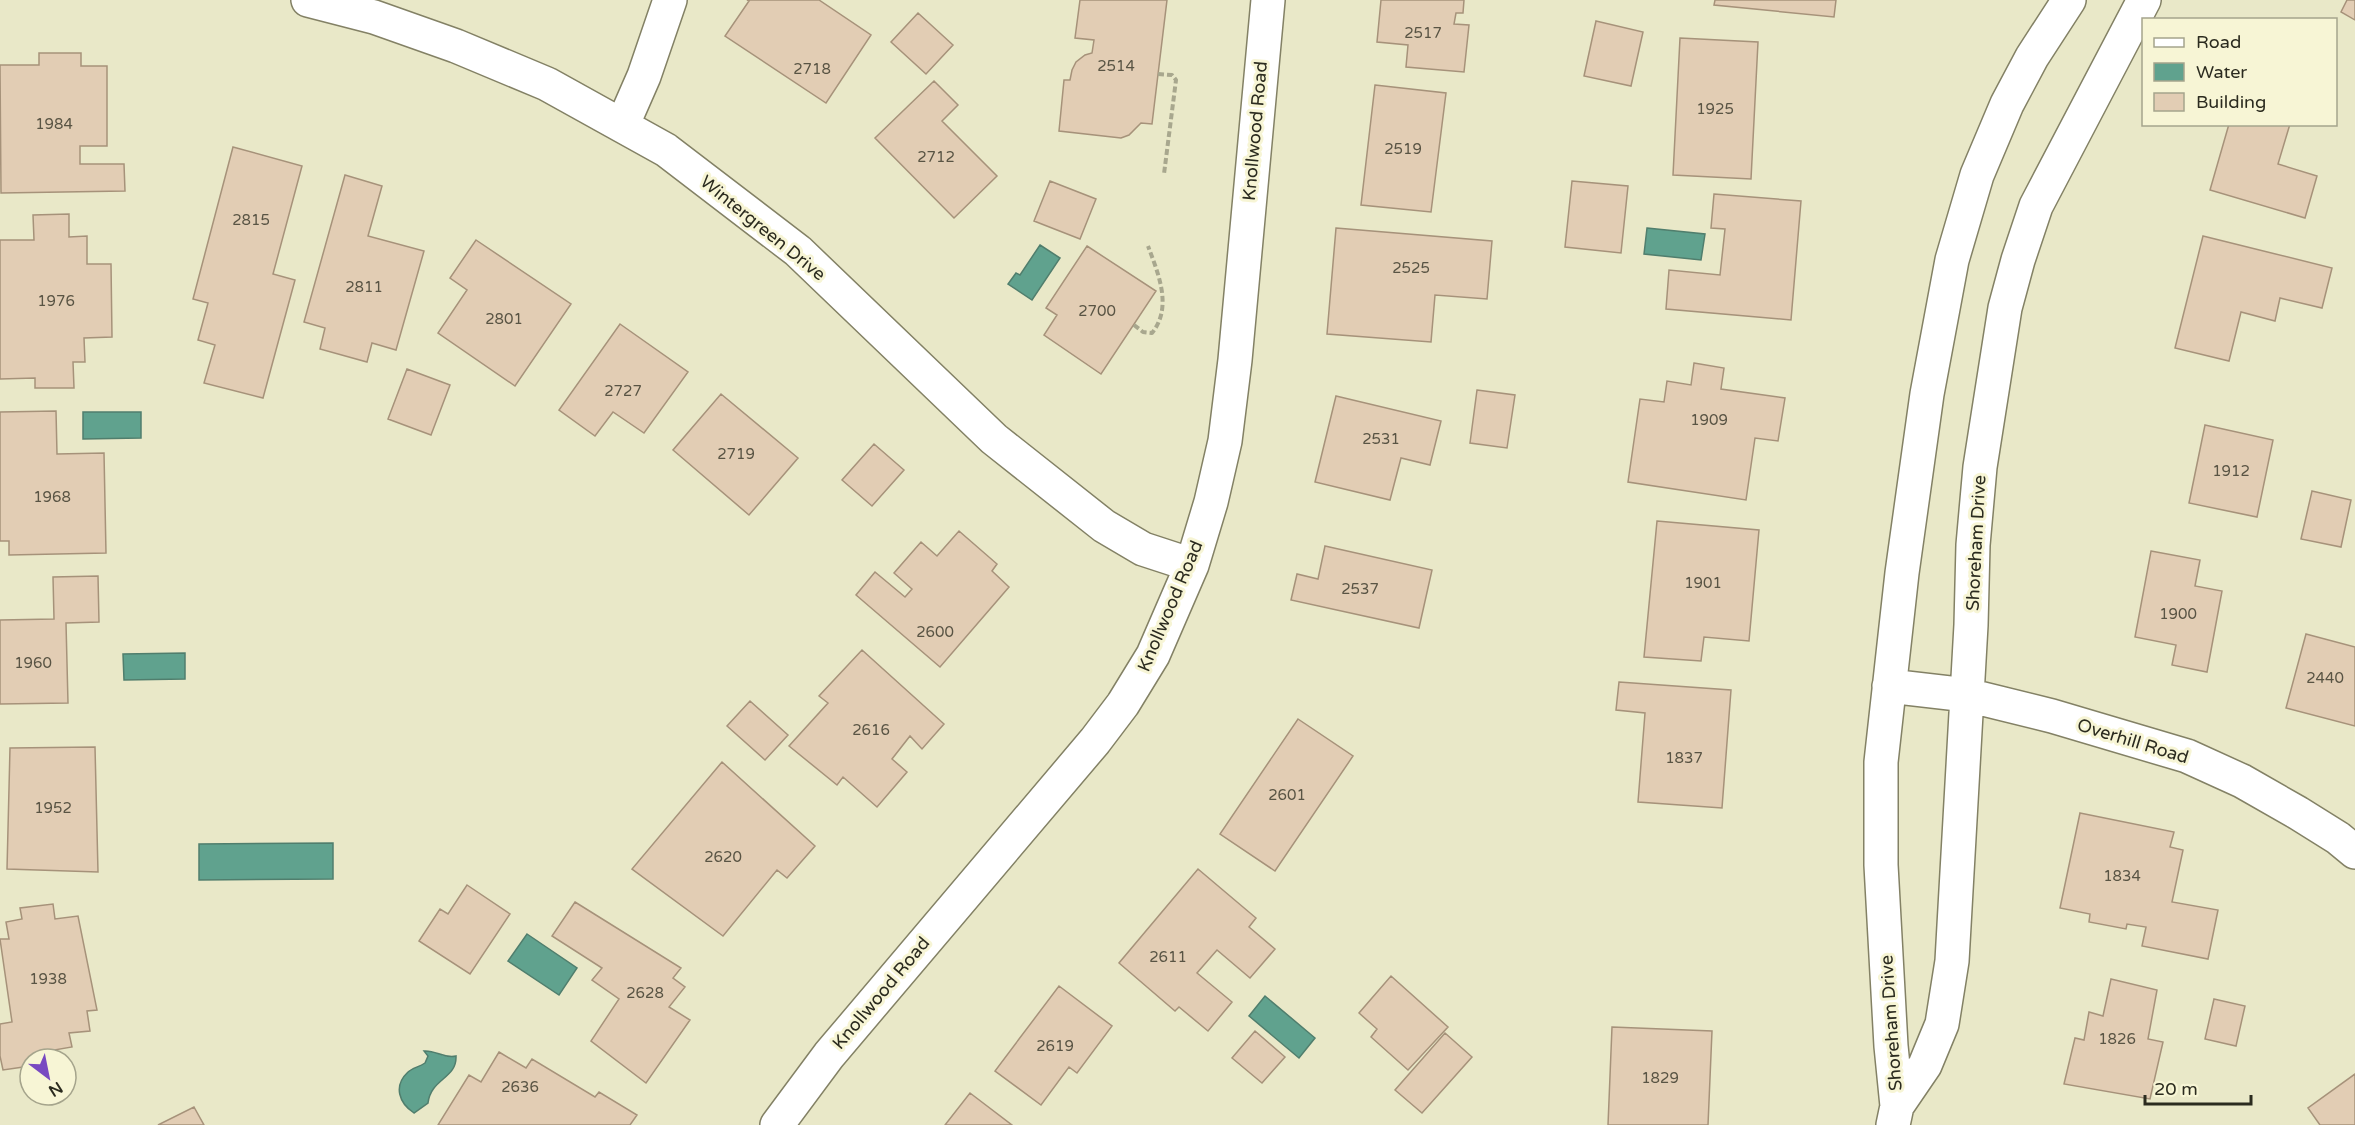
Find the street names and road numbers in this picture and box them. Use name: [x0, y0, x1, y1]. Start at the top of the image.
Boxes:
street label: Knollwood Road: [1238, 60, 1272, 202]
street label: Wintergreen Drive: [696, 171, 830, 285]
street label: Shoreham Drive: [1961, 474, 1991, 612]
street label: Knollwood Road: [1132, 537, 1208, 675]
street label: Overhill Road: [2075, 714, 2191, 768]
street label: Knollwood Road: [828, 932, 934, 1054]
street label: Shoreham Drive: [1875, 954, 1907, 1092]

